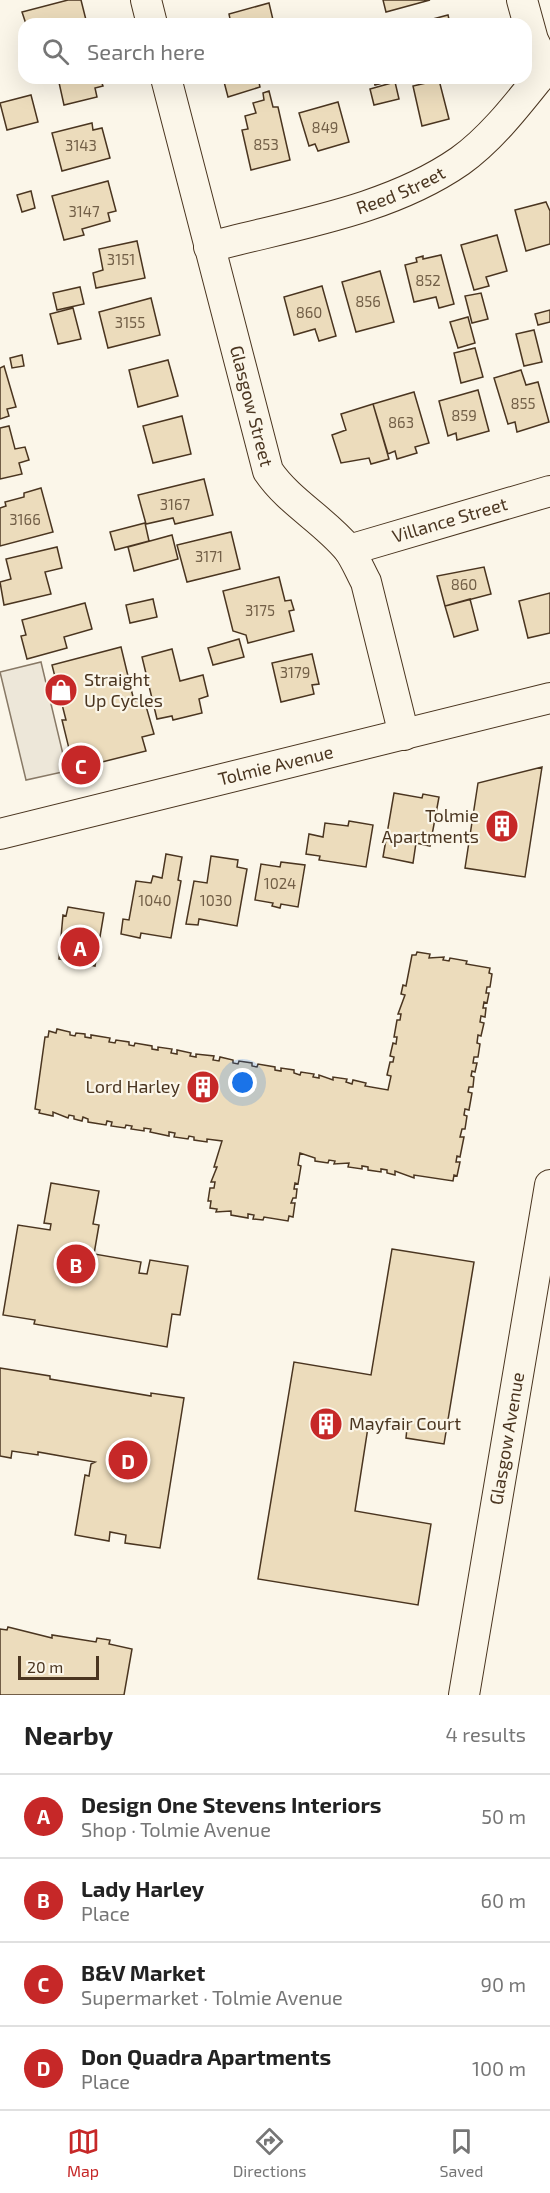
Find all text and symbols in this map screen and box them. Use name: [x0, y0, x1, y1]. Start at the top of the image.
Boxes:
search box: [18, 18, 532, 84]
icon: search: [39, 35, 72, 68]
text: Search here: [87, 38, 205, 64]
house number: 849: [312, 118, 338, 136]
house number: 853: [253, 135, 279, 153]
house number: 3143: [65, 136, 97, 154]
street label: Reed Street: [353, 161, 449, 219]
house number: 3147: [68, 202, 100, 220]
house number: 3151: [107, 250, 135, 268]
house number: 852: [415, 271, 441, 289]
house number: 856: [355, 292, 381, 310]
house number: 860: [296, 303, 322, 321]
house number: 3155: [115, 313, 145, 331]
street label: Glasgow Street: [226, 343, 278, 469]
house number: 855: [510, 394, 536, 412]
house number: 859: [451, 406, 477, 424]
house number: 863: [388, 413, 414, 431]
street label: Villance Street: [389, 492, 510, 547]
house number: 3167: [160, 495, 191, 513]
house number: 3166: [9, 510, 41, 528]
house number: 3171: [195, 547, 223, 565]
house number: 860: [451, 575, 477, 593]
house number: 3175: [245, 601, 275, 619]
house number: 3179: [280, 663, 310, 681]
place label: Straight Up Cycles: [84, 668, 163, 711]
shop icon: Straight Up Cycles: [43, 672, 79, 708]
street label: Tolmie Avenue: [216, 740, 335, 790]
pin: C: [62, 742, 100, 788]
place label: Tolmie Apartments: [382, 804, 479, 847]
building icon: Tolmie Apartments: [484, 808, 520, 844]
house number: 1024: [264, 874, 296, 892]
house number: 1040: [138, 891, 172, 909]
house number: 1030: [200, 891, 232, 909]
pin: A: [60, 924, 100, 970]
your location: [228, 1068, 257, 1097]
building icon: Lord Harley: [185, 1069, 221, 1105]
place label: Lord Harley: [86, 1075, 180, 1097]
pin: B: [56, 1242, 96, 1286]
street label: Glasgow Avenue: [484, 1370, 528, 1507]
building icon: Mayfair Court: [308, 1406, 344, 1442]
place label: Mayfair Court: [349, 1412, 461, 1434]
pin: D: [108, 1438, 148, 1482]
scale bar: [18, 1653, 99, 1680]
text: 20 m: [27, 1657, 63, 1676]
text: Nearby: [24, 1719, 113, 1750]
text: 4 results: [446, 1722, 526, 1746]
text: Design One Stevens Interiors: [81, 1791, 382, 1817]
text: A: [37, 1804, 50, 1828]
text: 50 m: [481, 1804, 526, 1828]
text: Shop · Tolmie Avenue: [81, 1817, 271, 1841]
text: Lady Harley: [81, 1875, 204, 1901]
text: B: [37, 1888, 50, 1912]
text: 60 m: [481, 1888, 526, 1912]
text: Place: [81, 1901, 130, 1925]
text: B&V Market: [81, 1959, 205, 1985]
text: C: [38, 1972, 49, 1996]
text: 90 m: [481, 1972, 526, 1996]
text: Supermarket · Tolmie Avenue: [81, 1985, 343, 2009]
text: Don Quadra Apartments: [81, 2043, 331, 2069]
text: D: [37, 2056, 50, 2080]
text: 100 m: [472, 2056, 526, 2080]
text: Place: [81, 2069, 130, 2093]
tab: Map: [67, 2125, 100, 2180]
tab: Directions: [233, 2125, 306, 2180]
tab: Saved: [440, 2125, 483, 2180]

